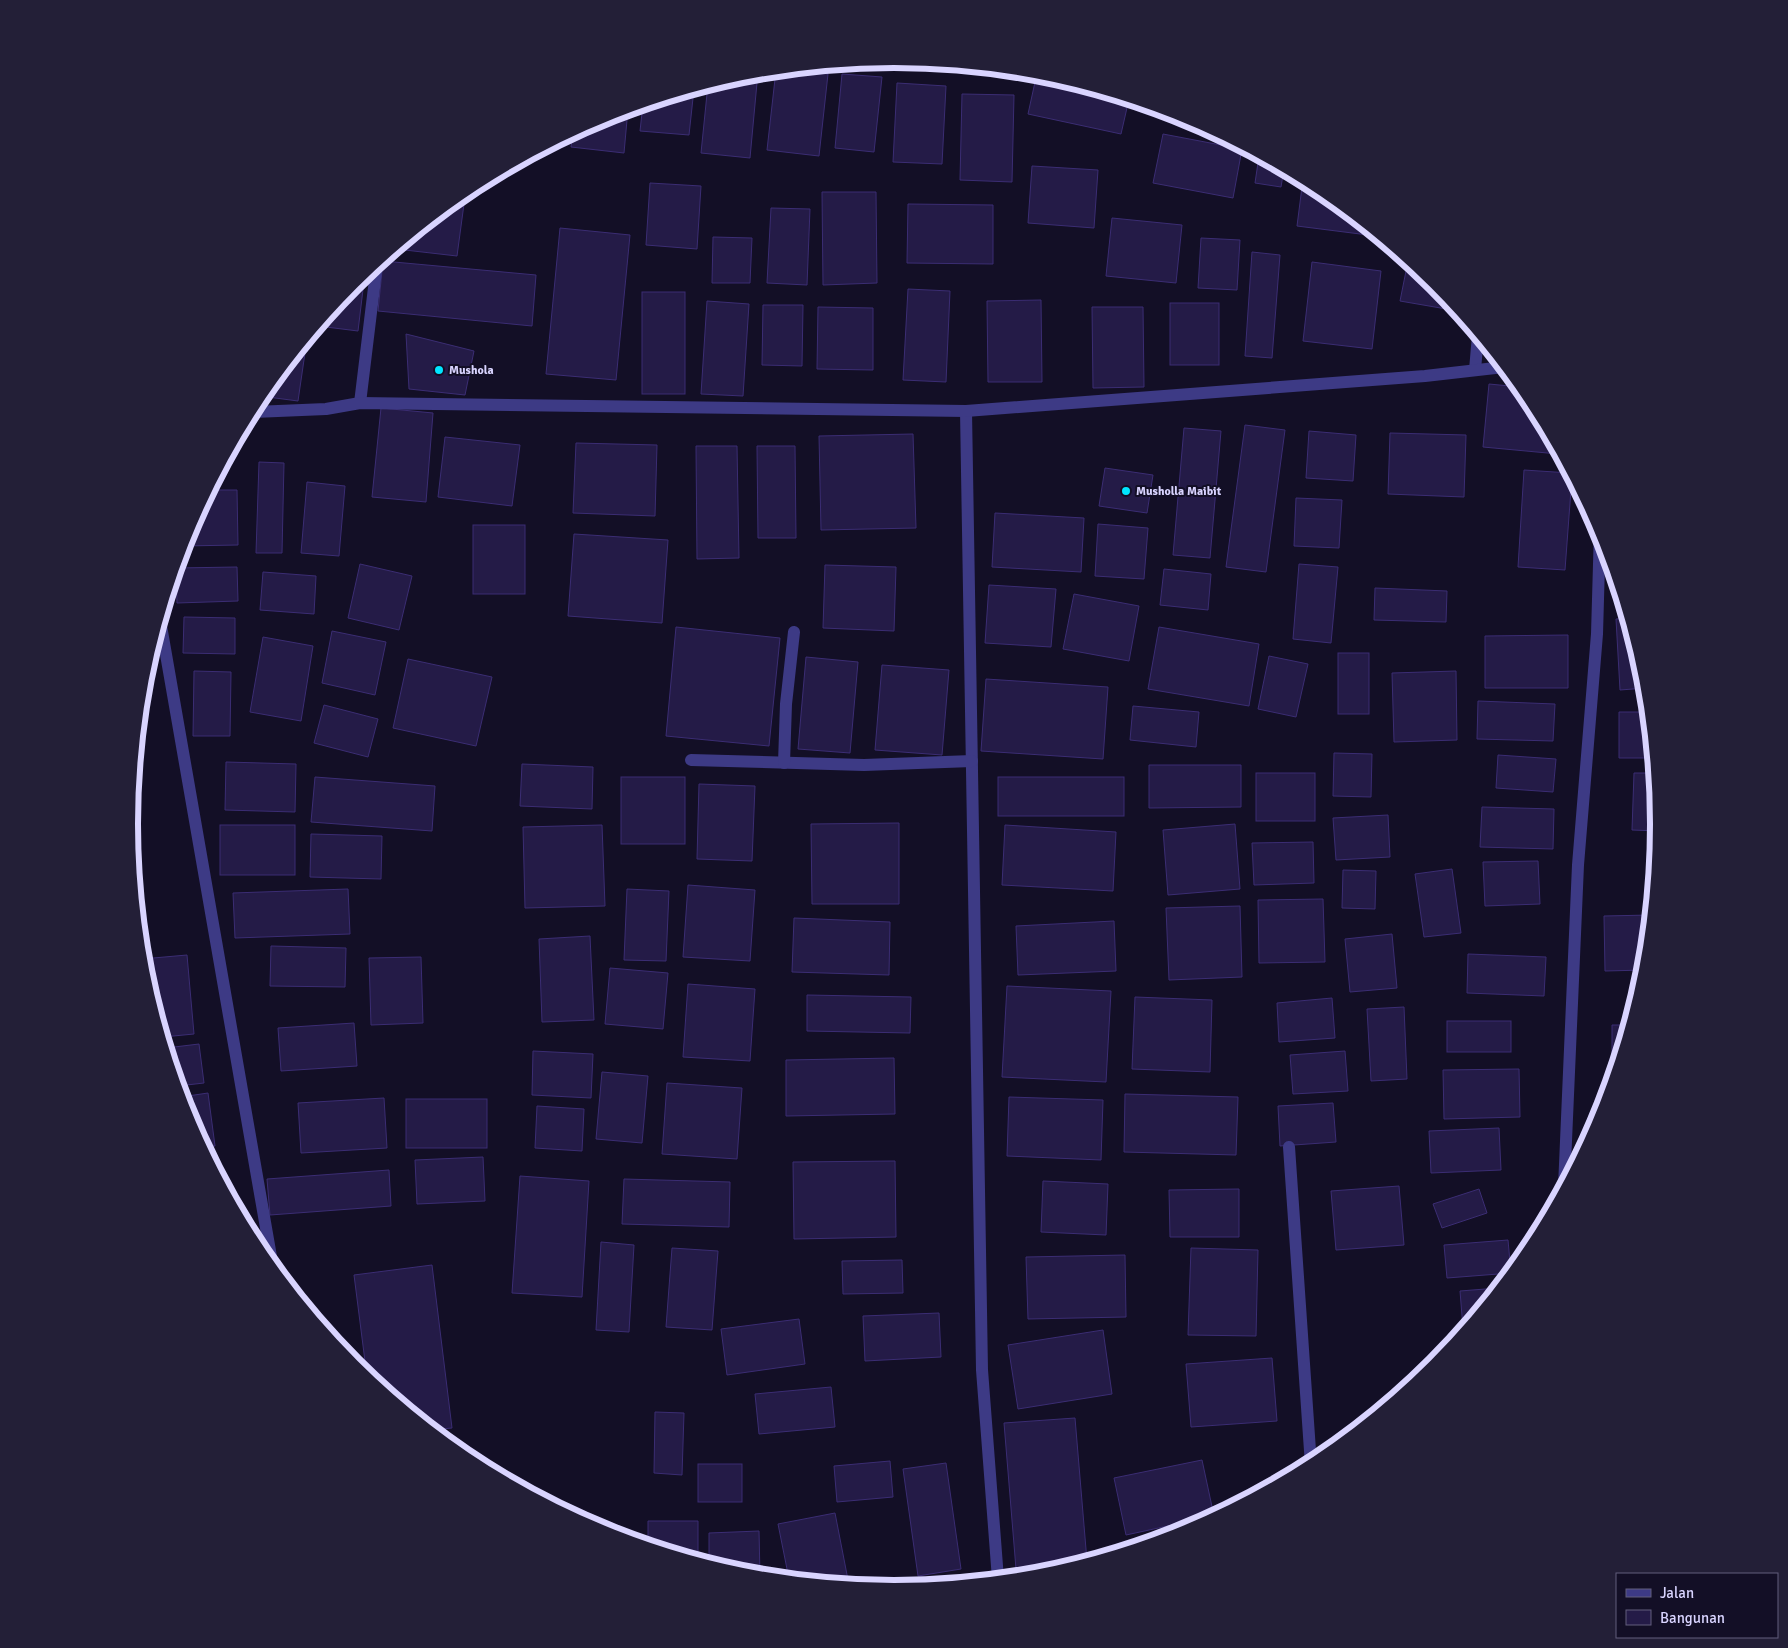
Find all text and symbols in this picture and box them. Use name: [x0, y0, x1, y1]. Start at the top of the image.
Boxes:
place label: Mushola: [449, 363, 494, 378]
marker: Mushola: [433, 364, 445, 376]
place label: Musholla Maibit: [1136, 484, 1222, 499]
marker: Musholla Maibit: [1120, 485, 1132, 497]
legend: [1616, 1573, 1778, 1638]
text: Jalan: [1660, 1584, 1694, 1602]
text: Bangunan: [1660, 1609, 1725, 1627]

